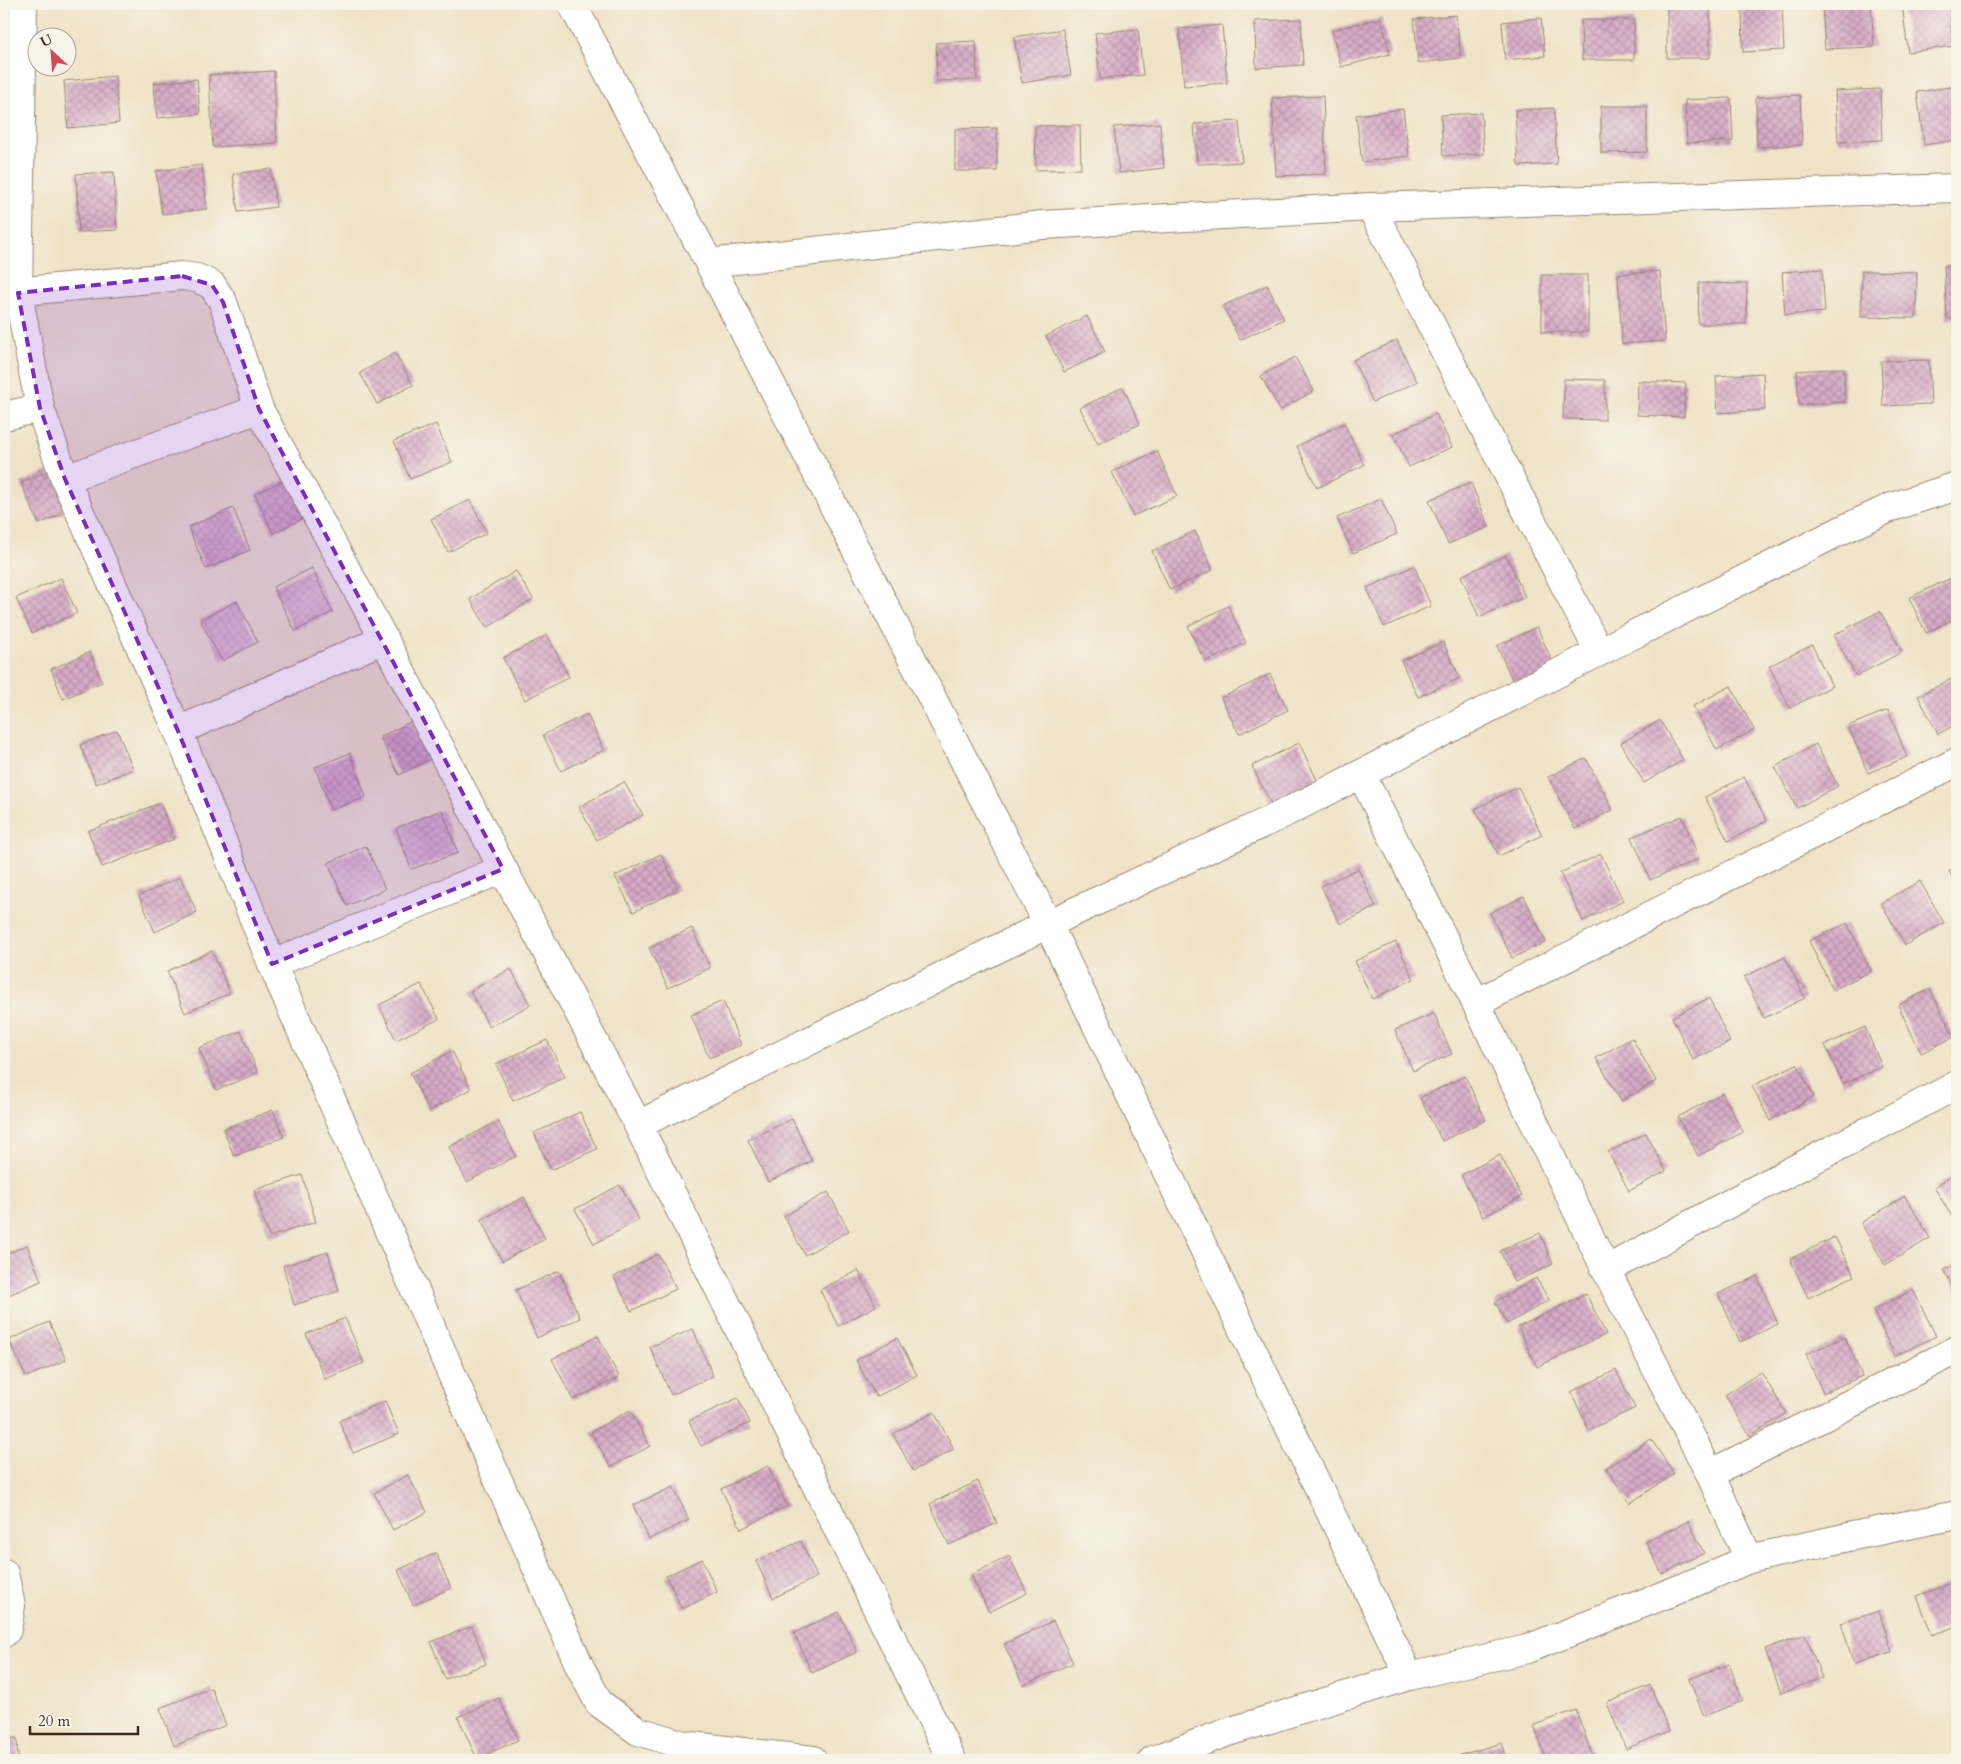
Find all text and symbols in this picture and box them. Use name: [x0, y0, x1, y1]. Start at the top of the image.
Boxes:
north arrow: [28, 28, 78, 78]
text: U: [37, 29, 56, 52]
scale bar: [30, 1704, 138, 1736]
text: 20 m: [38, 1711, 70, 1731]

